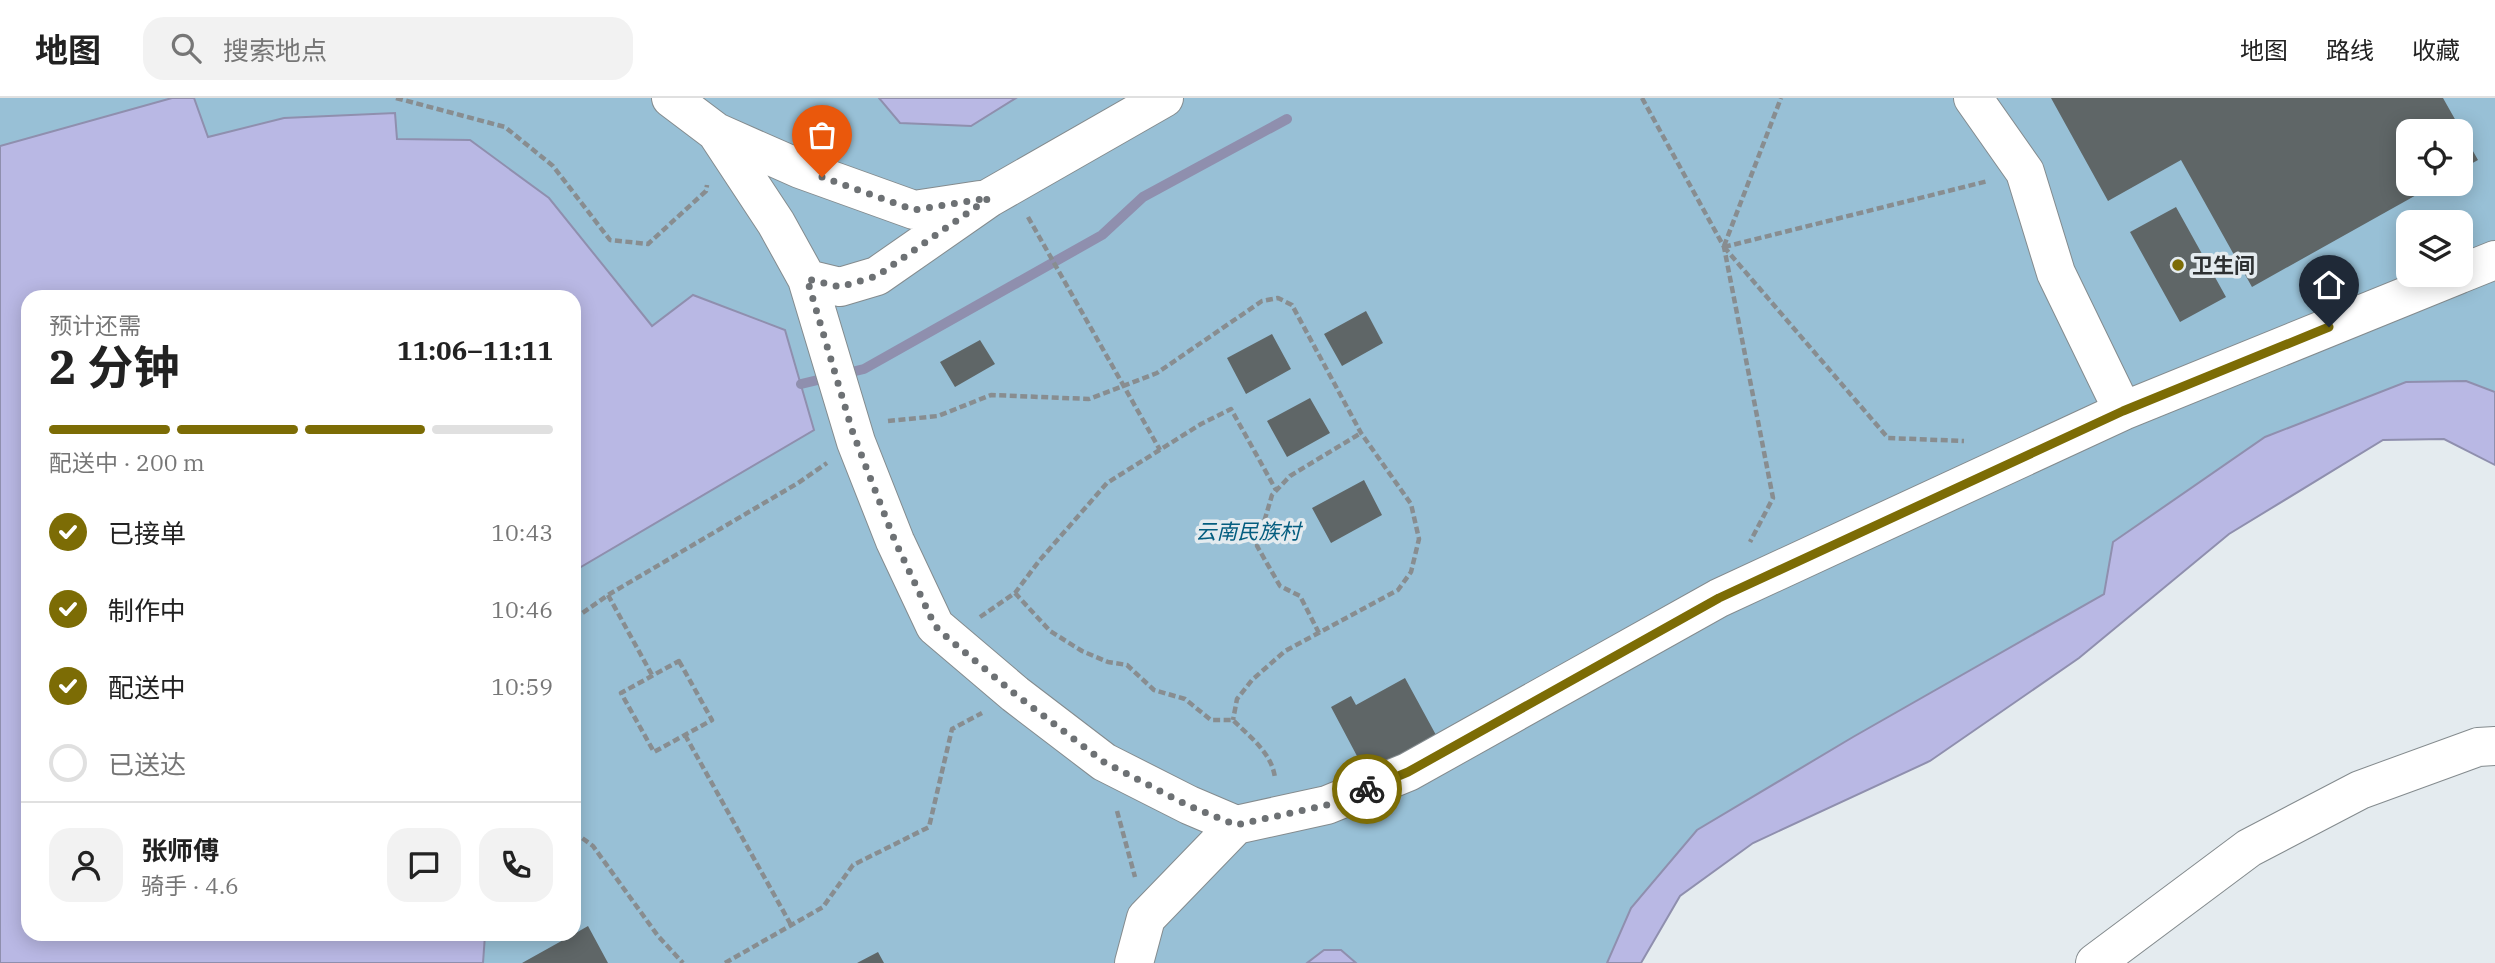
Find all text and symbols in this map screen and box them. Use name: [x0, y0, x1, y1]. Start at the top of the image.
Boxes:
search box: [143, 17, 633, 80]
text: 地图: [35, 28, 101, 71]
icon: search: [167, 29, 205, 67]
text: 搜索地点: [223, 33, 327, 67]
text: 地图: [2240, 34, 2288, 66]
text: 路线: [2326, 34, 2374, 66]
text: 收藏: [2412, 34, 2460, 66]
pin: [792, 105, 852, 177]
icon: bag: [803, 116, 841, 154]
map controls: [2396, 119, 2473, 287]
button: locate: [2396, 119, 2473, 196]
button: layers: [2396, 210, 2473, 287]
place label: 卫生间: [2192, 251, 2255, 279]
pin: [2299, 255, 2359, 327]
marker: 卫生间: [2170, 257, 2186, 273]
icon: home: [2310, 266, 2348, 304]
text: 预计还需: [49, 310, 141, 340]
text: 11:06–11:11: [397, 333, 553, 367]
text: 2 分钟: [49, 337, 179, 397]
text: 配送中 · 200 m: [49, 447, 205, 477]
icon: check: [49, 513, 87, 551]
text: 已接单: [108, 516, 186, 550]
text: 10:43: [491, 517, 553, 547]
park label: 云南民族村: [1196, 517, 1303, 545]
icon: check: [49, 590, 87, 628]
text: 制作中: [108, 593, 186, 627]
text: 10:46: [491, 594, 553, 624]
icon: check: [49, 667, 87, 705]
text: 配送中: [108, 670, 186, 704]
text: 10:59: [491, 671, 553, 701]
text: 已送达: [108, 747, 186, 781]
courier: [1332, 754, 1402, 824]
icon: bike: [1348, 770, 1386, 808]
button: person: [49, 828, 123, 902]
button: chat: [387, 828, 461, 902]
button: phone: [479, 828, 553, 902]
text: 张师傅: [141, 833, 219, 867]
text: 骑手 · 4.6: [141, 870, 239, 900]

